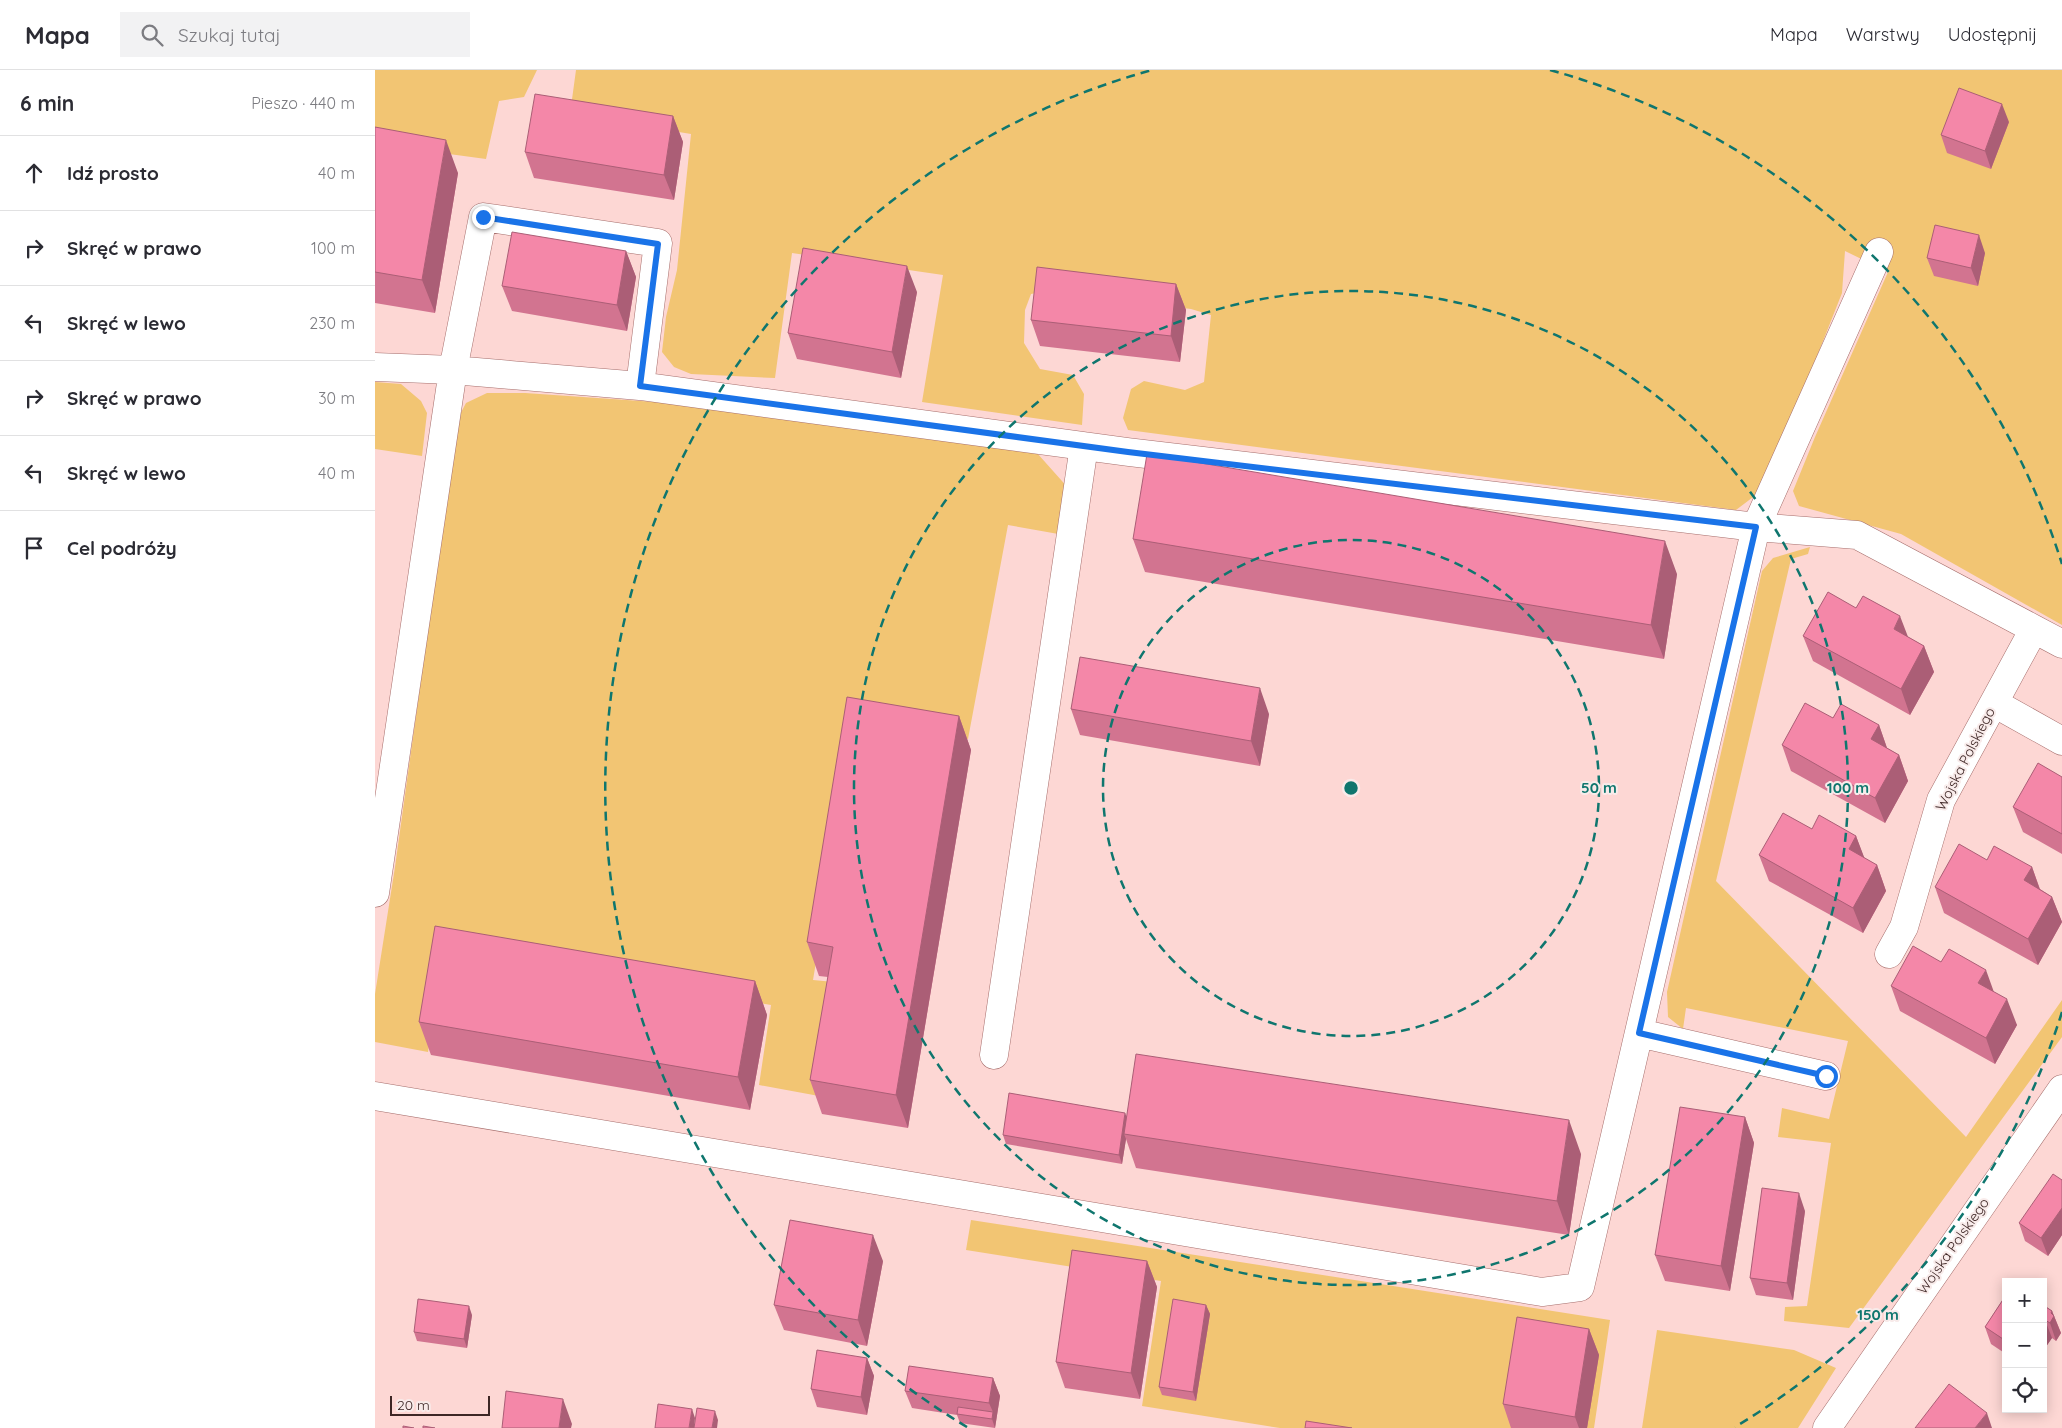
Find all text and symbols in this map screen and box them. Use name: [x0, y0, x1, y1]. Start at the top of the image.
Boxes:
search box: [120, 12, 470, 57]
text: Mapa: [25, 20, 90, 50]
icon: search: [138, 21, 166, 49]
text: Szukaj tutaj: [178, 23, 281, 47]
text: Mapa: [1770, 23, 1818, 46]
text: Warstwy: [1846, 23, 1920, 46]
text: Udostępnij: [1948, 23, 2037, 46]
text: 6 min: [20, 90, 74, 116]
text: Pieszo · 440 m: [251, 93, 355, 113]
icon: ahead: [20, 159, 48, 187]
text: Idź prosto: [67, 161, 159, 185]
text: 40 m: [318, 163, 355, 183]
route end: [472, 206, 495, 229]
icon: right: [20, 234, 48, 262]
text: Skręć w prawo: [67, 236, 202, 260]
text: 100 m: [311, 238, 355, 258]
icon: left: [20, 309, 48, 337]
text: Skręć w lewo: [67, 311, 186, 335]
text: 230 m: [309, 313, 355, 333]
icon: right: [20, 384, 48, 412]
text: Skręć w prawo: [67, 386, 202, 410]
text: 30 m: [318, 388, 355, 408]
icon: left: [20, 459, 48, 487]
text: Skręć w lewo: [67, 461, 186, 485]
text: 40 m: [318, 463, 355, 483]
icon: arrive: [20, 534, 48, 562]
text: Cel podróży: [67, 536, 177, 560]
street label: Wojska Polskiego: [1931, 704, 1999, 814]
text: 50 m: [1581, 778, 1617, 797]
text: 100 m: [1827, 778, 1869, 797]
centre of rings: [1342, 779, 1360, 797]
route start: [1815, 1065, 1838, 1088]
street label: Wojska Polskiego: [1913, 1194, 1993, 1298]
map controls: [2002, 1278, 2047, 1413]
button: +: [2002, 1278, 2047, 1323]
text: 150 m: [1857, 1305, 1899, 1324]
button: −: [2002, 1323, 2047, 1368]
button: locate: [2002, 1368, 2047, 1413]
scale bar: [390, 1393, 490, 1416]
text: 20 m: [397, 1396, 430, 1414]

